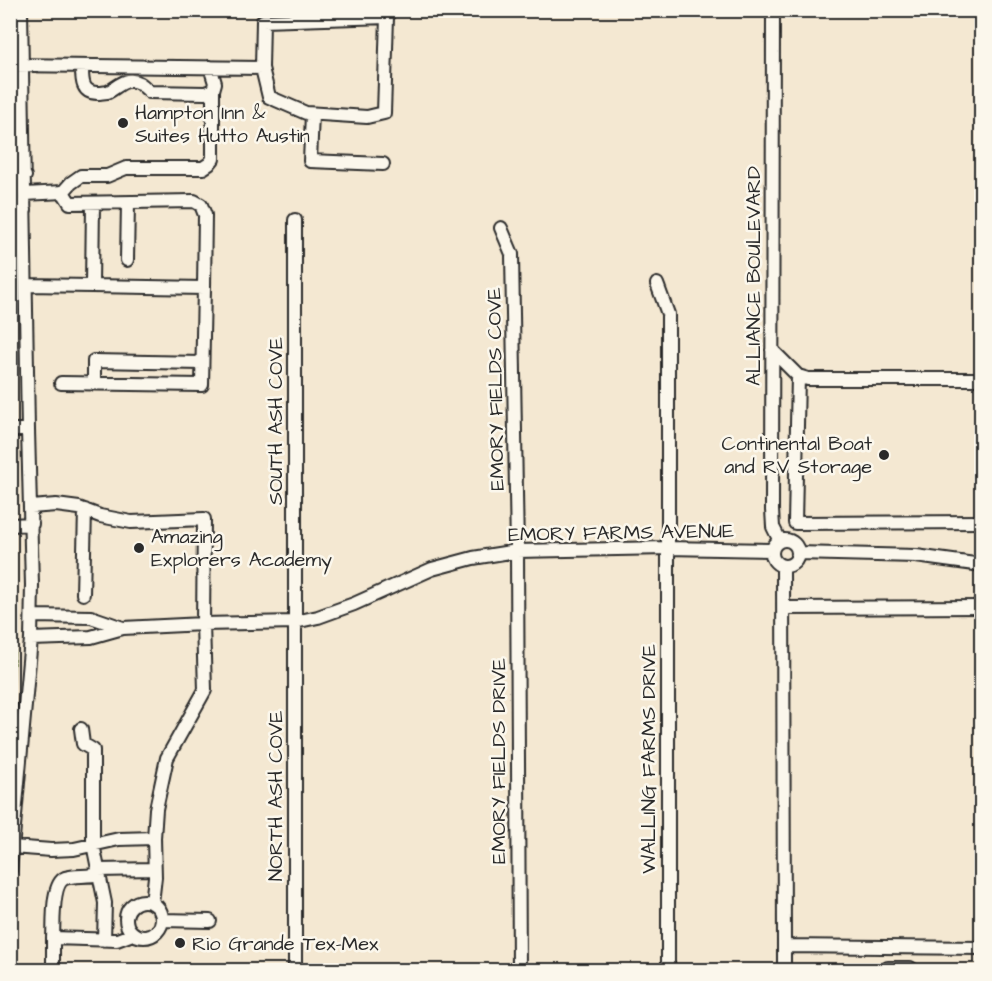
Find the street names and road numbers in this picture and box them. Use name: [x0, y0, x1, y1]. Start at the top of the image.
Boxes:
street label: ALLIANCE BOULEVARD: [740, 166, 768, 386]
street label: EMORY FIELDS COVE: [480, 287, 512, 491]
street label: SOUTH ASH COVE: [262, 337, 290, 505]
street label: EMORY FARMS AVENUE: [508, 517, 734, 549]
street label: WALLING FARMS DRIVE: [635, 644, 663, 874]
street label: EMORY FIELDS DRIVE: [485, 658, 513, 864]
street label: NORTH ASH COVE: [262, 711, 290, 881]

